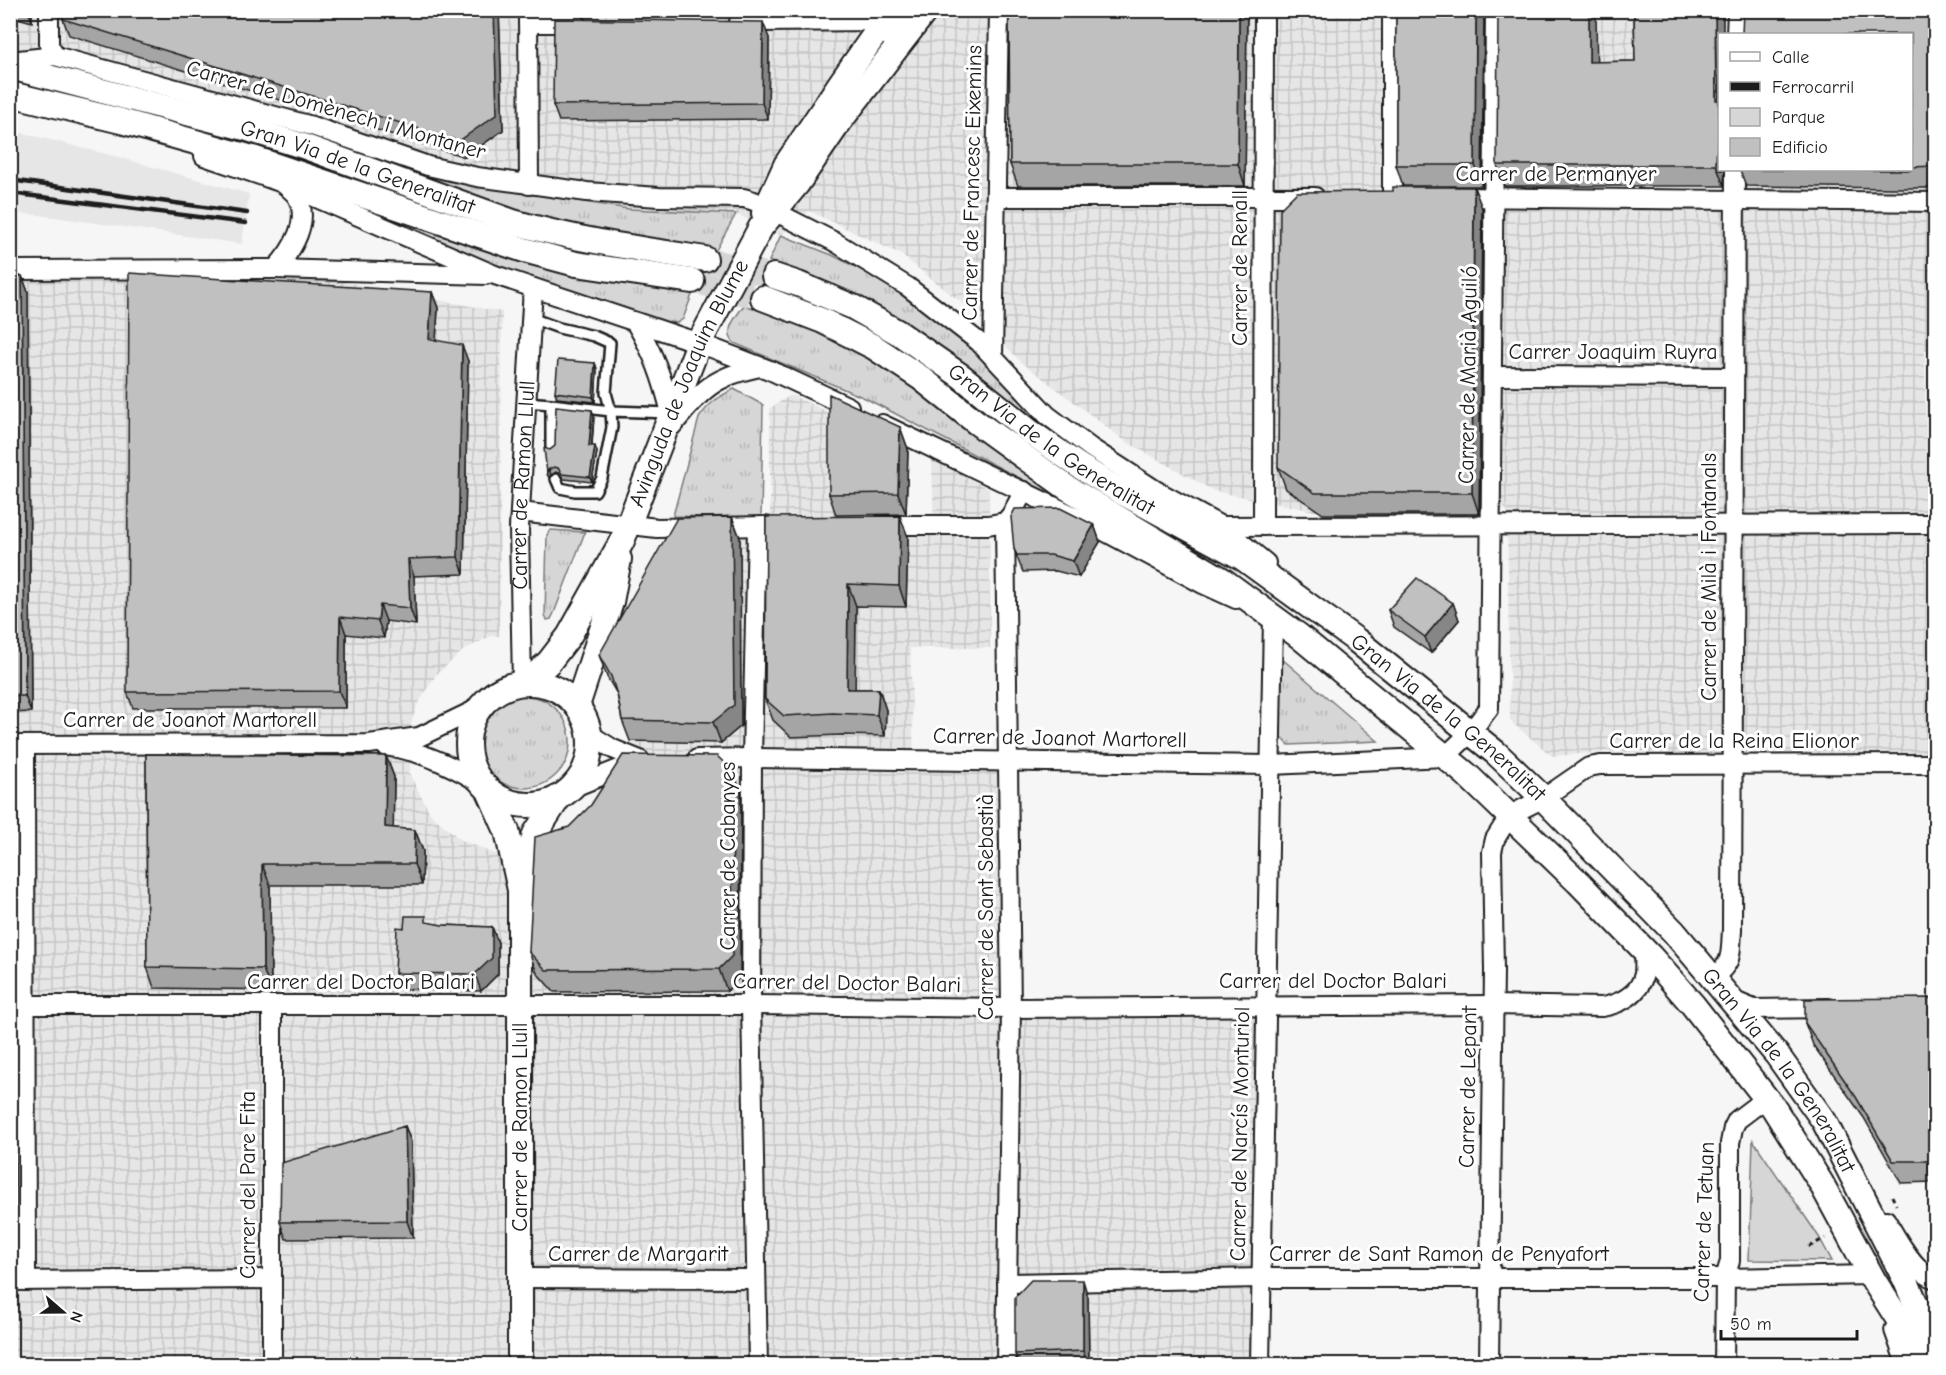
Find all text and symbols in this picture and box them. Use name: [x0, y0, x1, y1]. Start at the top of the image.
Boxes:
legend: [1718, 33, 1913, 171]
street label: Carrer de Francesc Eixemins: [957, 45, 987, 321]
text: Calle: [1772, 47, 1809, 68]
street label: Carrer de Domènech i Montaner: [183, 55, 489, 165]
text: Ferrocarril: [1772, 77, 1854, 98]
text: Parque: [1772, 107, 1825, 128]
street label: Gran Via de la Generalitat: [237, 114, 479, 220]
text: Edificio: [1772, 137, 1828, 158]
street label: Carrer de Permanyer: [1455, 161, 1657, 187]
street label: Carrer de Renall: [1227, 190, 1253, 346]
street label: Avinguda de Joaquim Blume: [623, 255, 754, 511]
street label: Carrer de Marià Aguiló: [1453, 266, 1483, 484]
street label: Carrer Joaquim Ruyra: [1508, 339, 1718, 365]
street label: Gran Via de la Generalitat: [943, 358, 1160, 521]
street label: Carrer de Ramon Llull: [506, 380, 541, 590]
street label: Carrer de Milà i Fontanals: [1696, 453, 1722, 701]
street label: Gran Via de la Generalitat: [1346, 628, 1552, 807]
street label: Carrer de Joanot Martorell: [63, 707, 317, 733]
street label: Carrer de Joanot Martorell: [933, 723, 1187, 753]
street label: Carrer de la Reina Elionor: [1609, 728, 1859, 754]
street label: Carrer de Cabanyes: [715, 762, 741, 950]
street label: Carrer de Sant Sebastià: [973, 794, 999, 1020]
street label: Gran Via de la Generalitat: [1697, 963, 1862, 1178]
street label: Carrer del Doctor Balari: [733, 968, 961, 998]
street label: Carrer del Doctor Balari: [1219, 968, 1447, 994]
street label: Carrer del Doctor Balari: [247, 969, 475, 995]
street label: Carrer de Lepant: [1454, 1005, 1482, 1168]
street label: Carrer de Narcís Monturiol: [1225, 1006, 1255, 1262]
street label: Carrer de Ramon Llull: [507, 1022, 533, 1232]
street label: Carrer del Pare Fita: [235, 1091, 261, 1279]
street label: Carrer de Tetuan: [1688, 1141, 1720, 1303]
street label: Carrer de Margarit: [548, 1241, 729, 1267]
street label: Carrer de Sant Ramon de Penyafort: [1269, 1241, 1610, 1267]
north arrow: [33, 1282, 93, 1342]
scale bar: [1721, 1303, 1858, 1341]
text: N: [66, 1309, 86, 1325]
text: 50 m: [1730, 1314, 1772, 1335]

